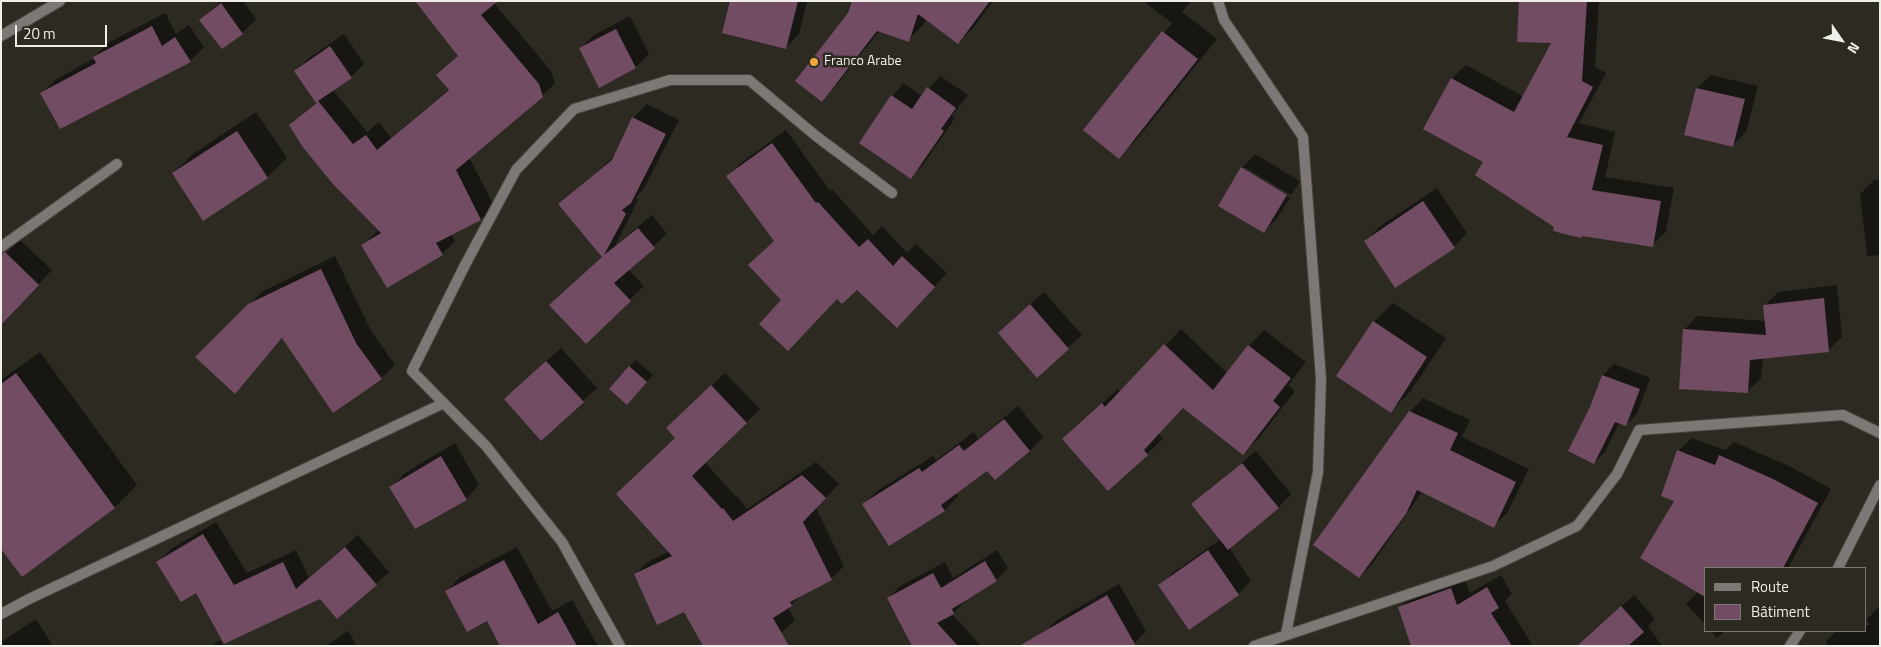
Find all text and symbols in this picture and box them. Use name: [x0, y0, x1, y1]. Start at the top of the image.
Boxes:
scale bar: [18, 15, 110, 47]
north arrow: [1816, 15, 1866, 65]
text: 20 m: [23, 22, 56, 45]
text: N: [1843, 39, 1865, 58]
place label: Franco Arabe: [824, 54, 902, 70]
marker: Franco Arabe: [808, 56, 820, 68]
legend: [1704, 567, 1866, 632]
text: Route: [1751, 575, 1789, 598]
text: Bâtiment: [1751, 600, 1810, 623]

